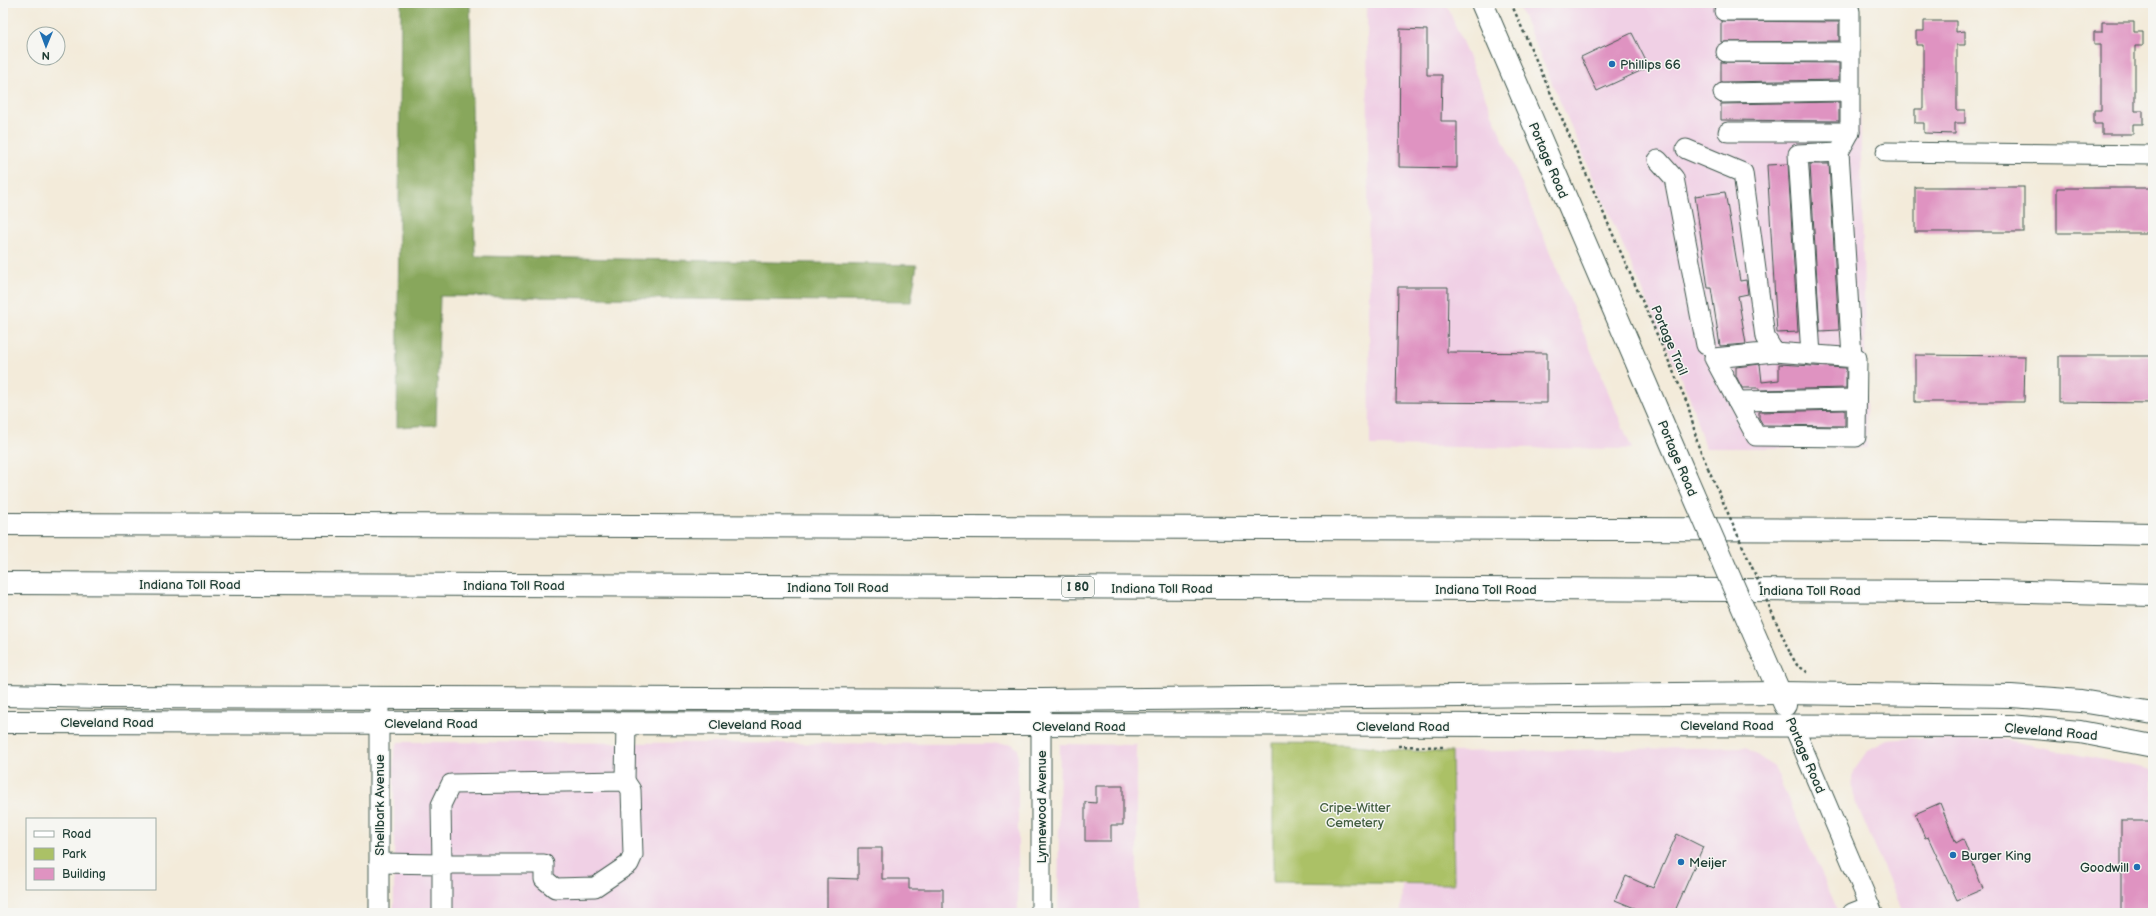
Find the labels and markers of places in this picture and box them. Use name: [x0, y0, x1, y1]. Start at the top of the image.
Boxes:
place label: Phillips 66: [1620, 57, 1681, 73]
marker: Phillips 66: [1607, 59, 1617, 69]
place label: Burger King: [1961, 848, 2031, 864]
marker: Burger King: [1948, 850, 1958, 860]
place label: Meijer: [1689, 855, 1727, 871]
marker: Meijer: [1676, 857, 1686, 867]
place label: Goodwill: [2080, 860, 2129, 876]
marker: Goodwill: [2132, 862, 2142, 872]

